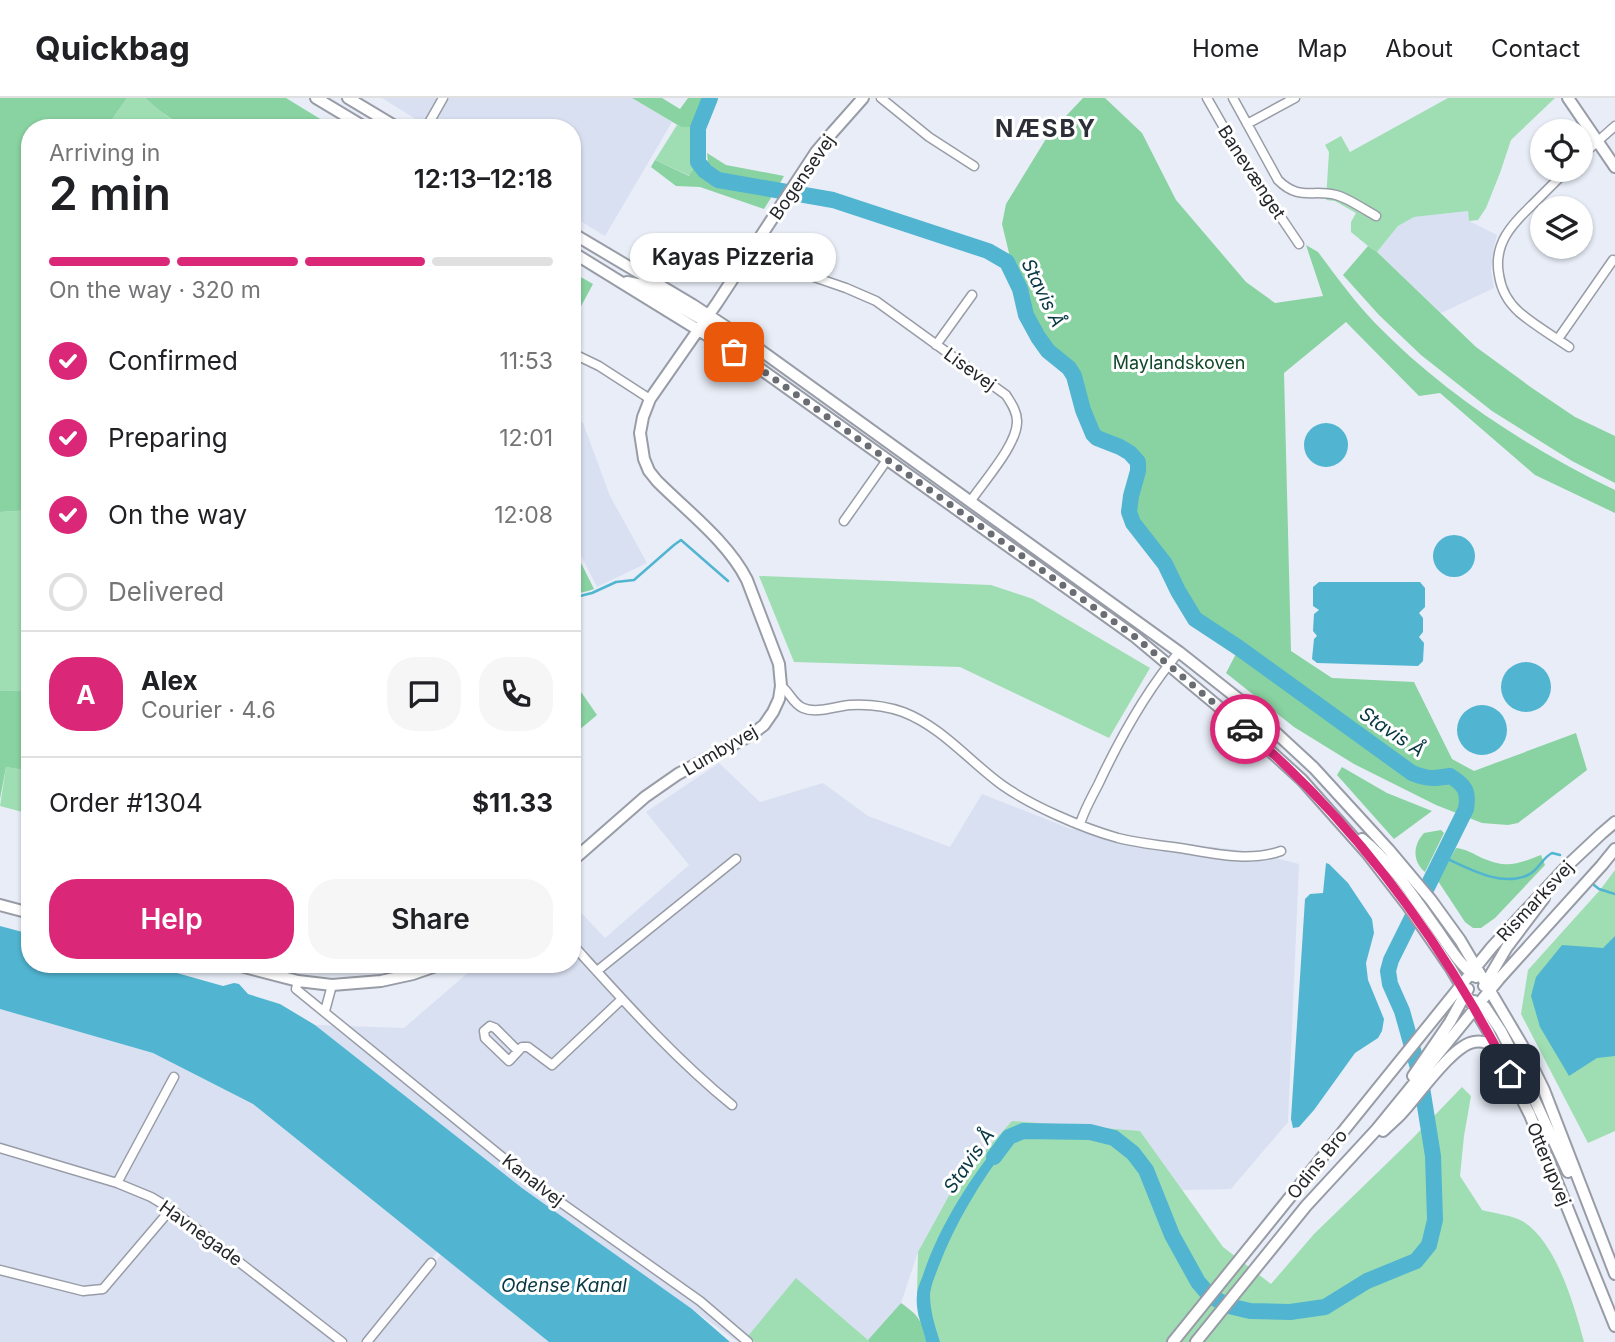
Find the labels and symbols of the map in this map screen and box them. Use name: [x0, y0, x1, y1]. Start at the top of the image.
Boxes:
district label: NÆSBY: [995, 114, 1097, 143]
street label: Banevænget: [1214, 121, 1290, 223]
street label: Bogensevej: [765, 130, 839, 224]
callout: Kayas Pizzeria: [631, 233, 837, 282]
water label: Stavis Å: [1017, 254, 1071, 331]
pin: [704, 322, 764, 382]
street label: Lisevej: [940, 343, 1000, 395]
park label: Maylandskoven: [1113, 352, 1245, 373]
courier: [1210, 694, 1280, 764]
water label: Stavis Å: [1355, 700, 1430, 762]
street label: Lumbyvej: [679, 720, 761, 780]
street label: Rismarksvej: [1492, 856, 1578, 946]
pin: [1480, 1044, 1540, 1104]
street label: Otterupvej: [1523, 1119, 1575, 1209]
water label: Stavis Å: [937, 1123, 999, 1198]
street label: Odins Bro: [1283, 1125, 1351, 1203]
street label: Kanalvej: [498, 1150, 568, 1210]
street label: Havnegade: [156, 1196, 246, 1270]
water label: Odense Kanal: [501, 1274, 627, 1297]

